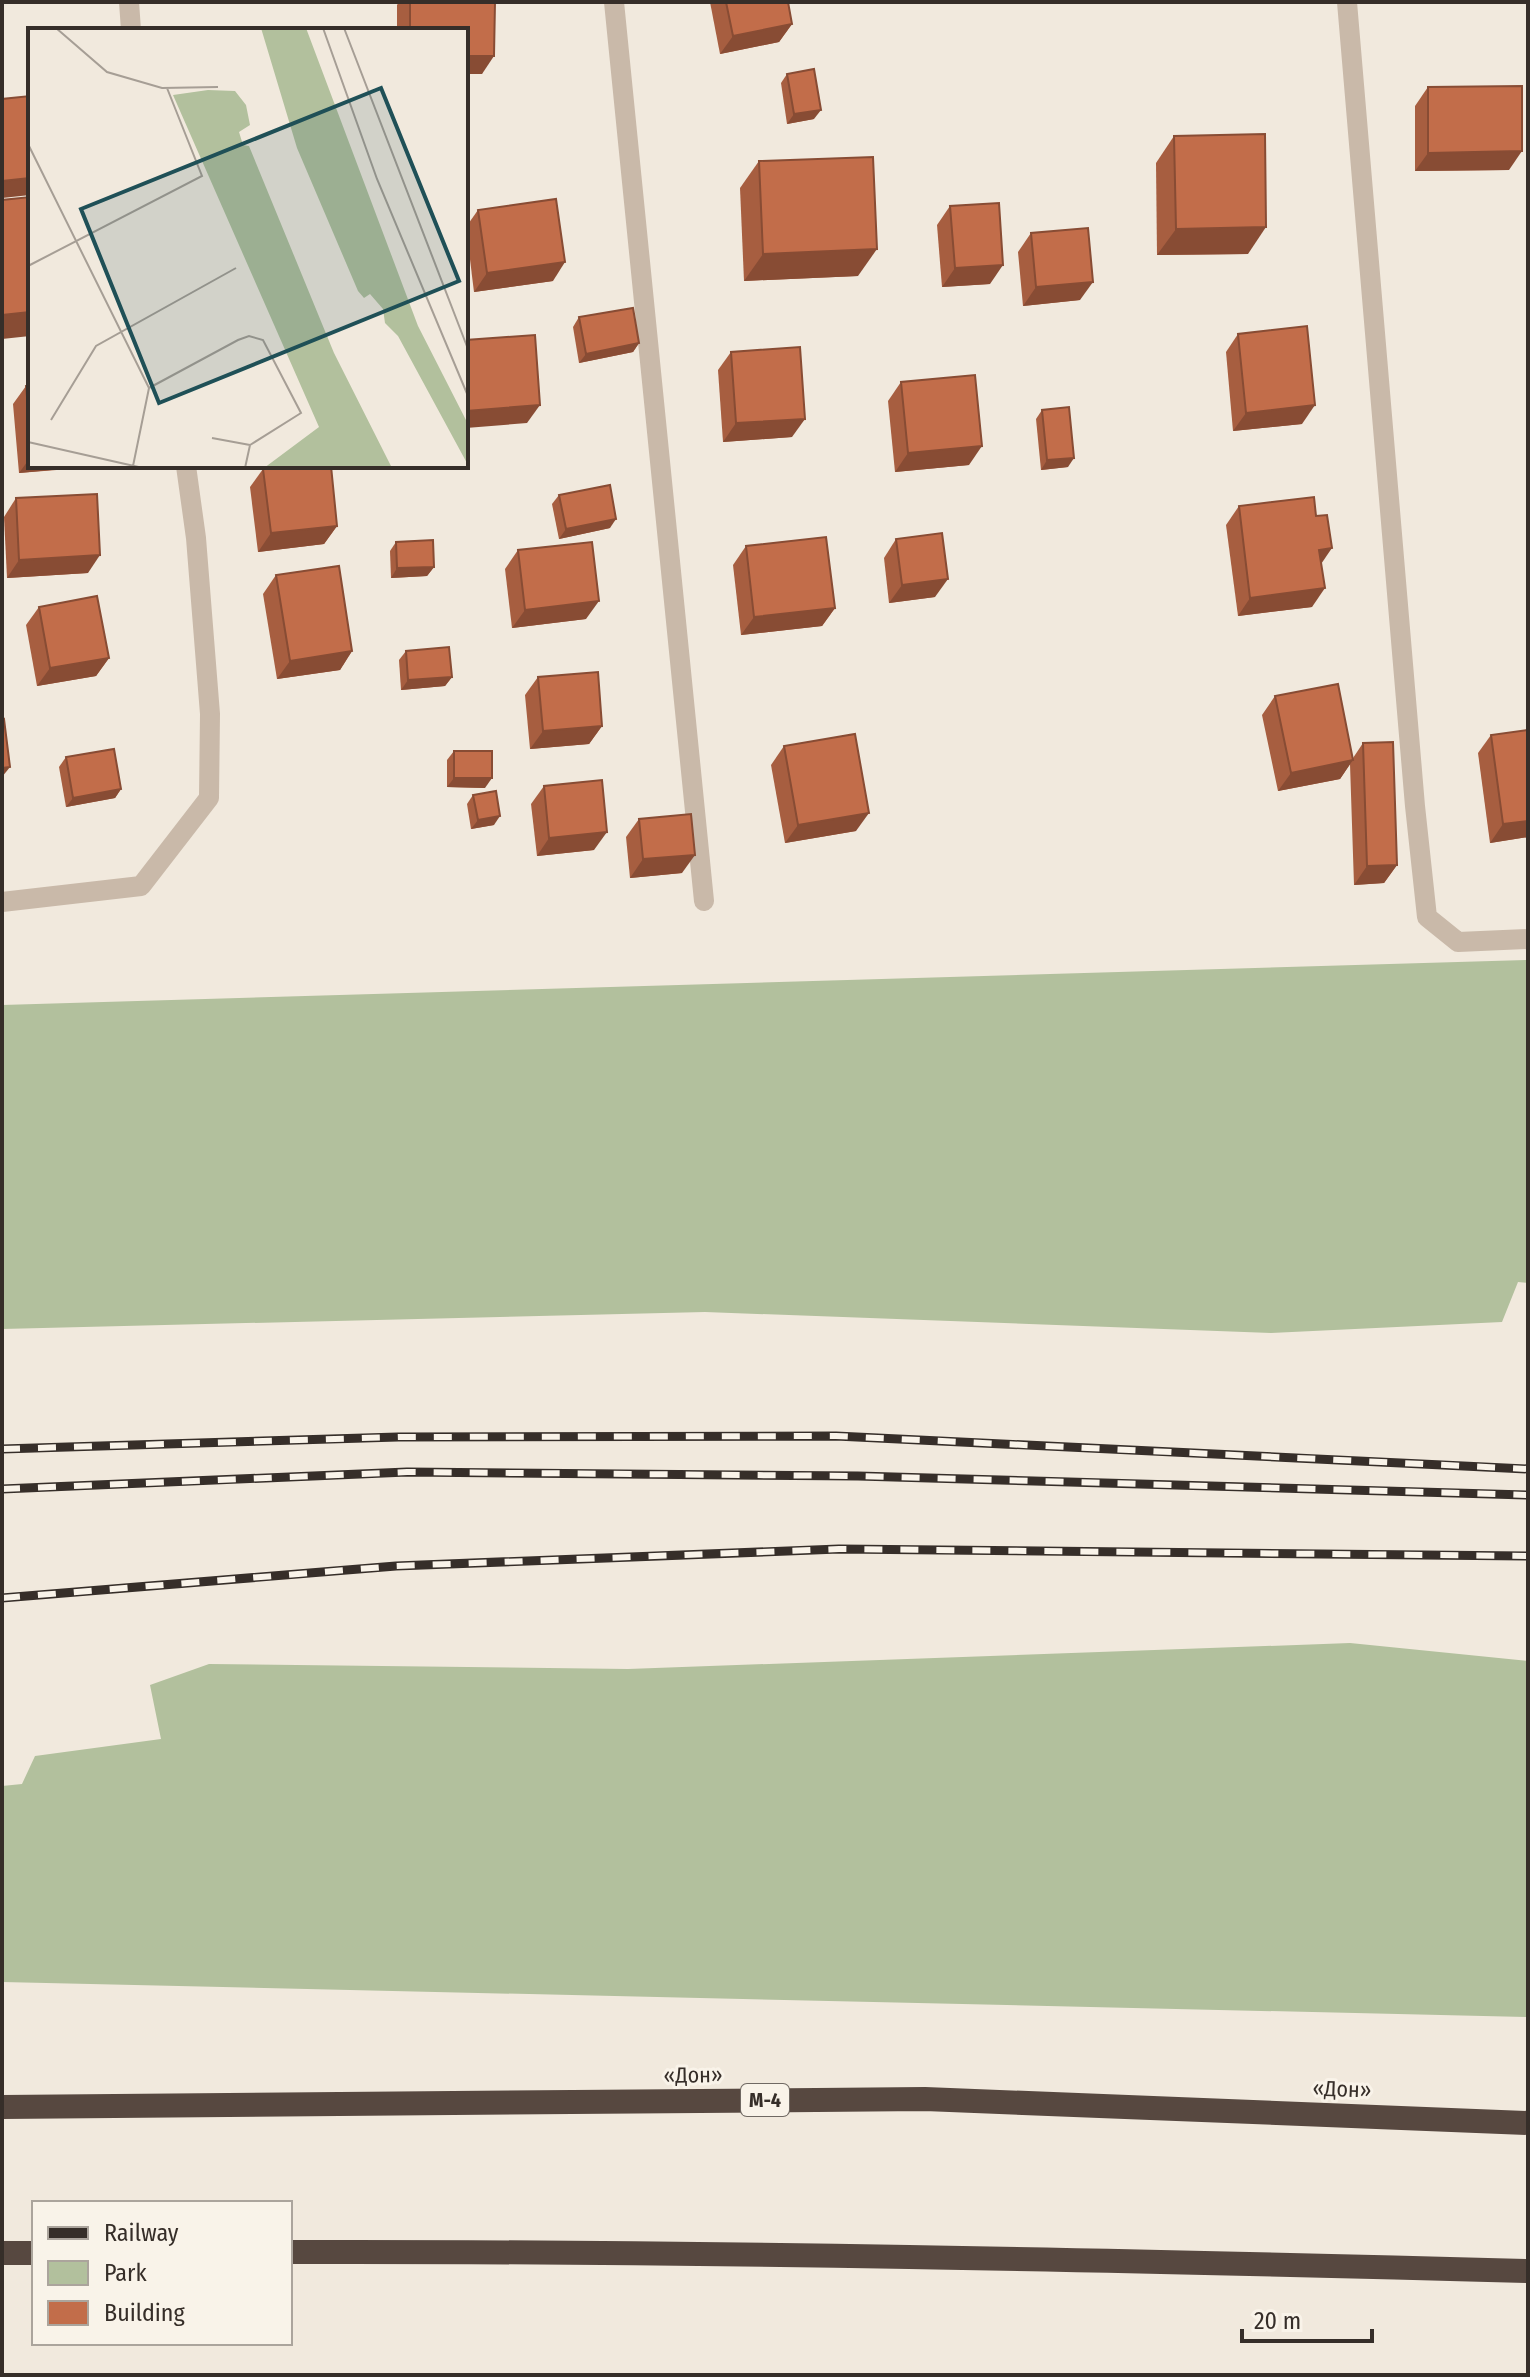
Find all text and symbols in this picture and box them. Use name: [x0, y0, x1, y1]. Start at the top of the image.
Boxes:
inset map: [28, 28, 468, 468]
street label: «Дон»: [663, 2061, 723, 2089]
street label: «Дон»: [1312, 2074, 1372, 2104]
road number: М-4: [741, 2084, 789, 2116]
legend: [32, 2201, 292, 2345]
text: Railway: [104, 2219, 179, 2247]
text: Park: [104, 2259, 147, 2287]
scale bar: [1242, 2293, 1372, 2343]
text: Building: [104, 2299, 186, 2327]
text: 20 m: [1254, 2307, 1301, 2335]

